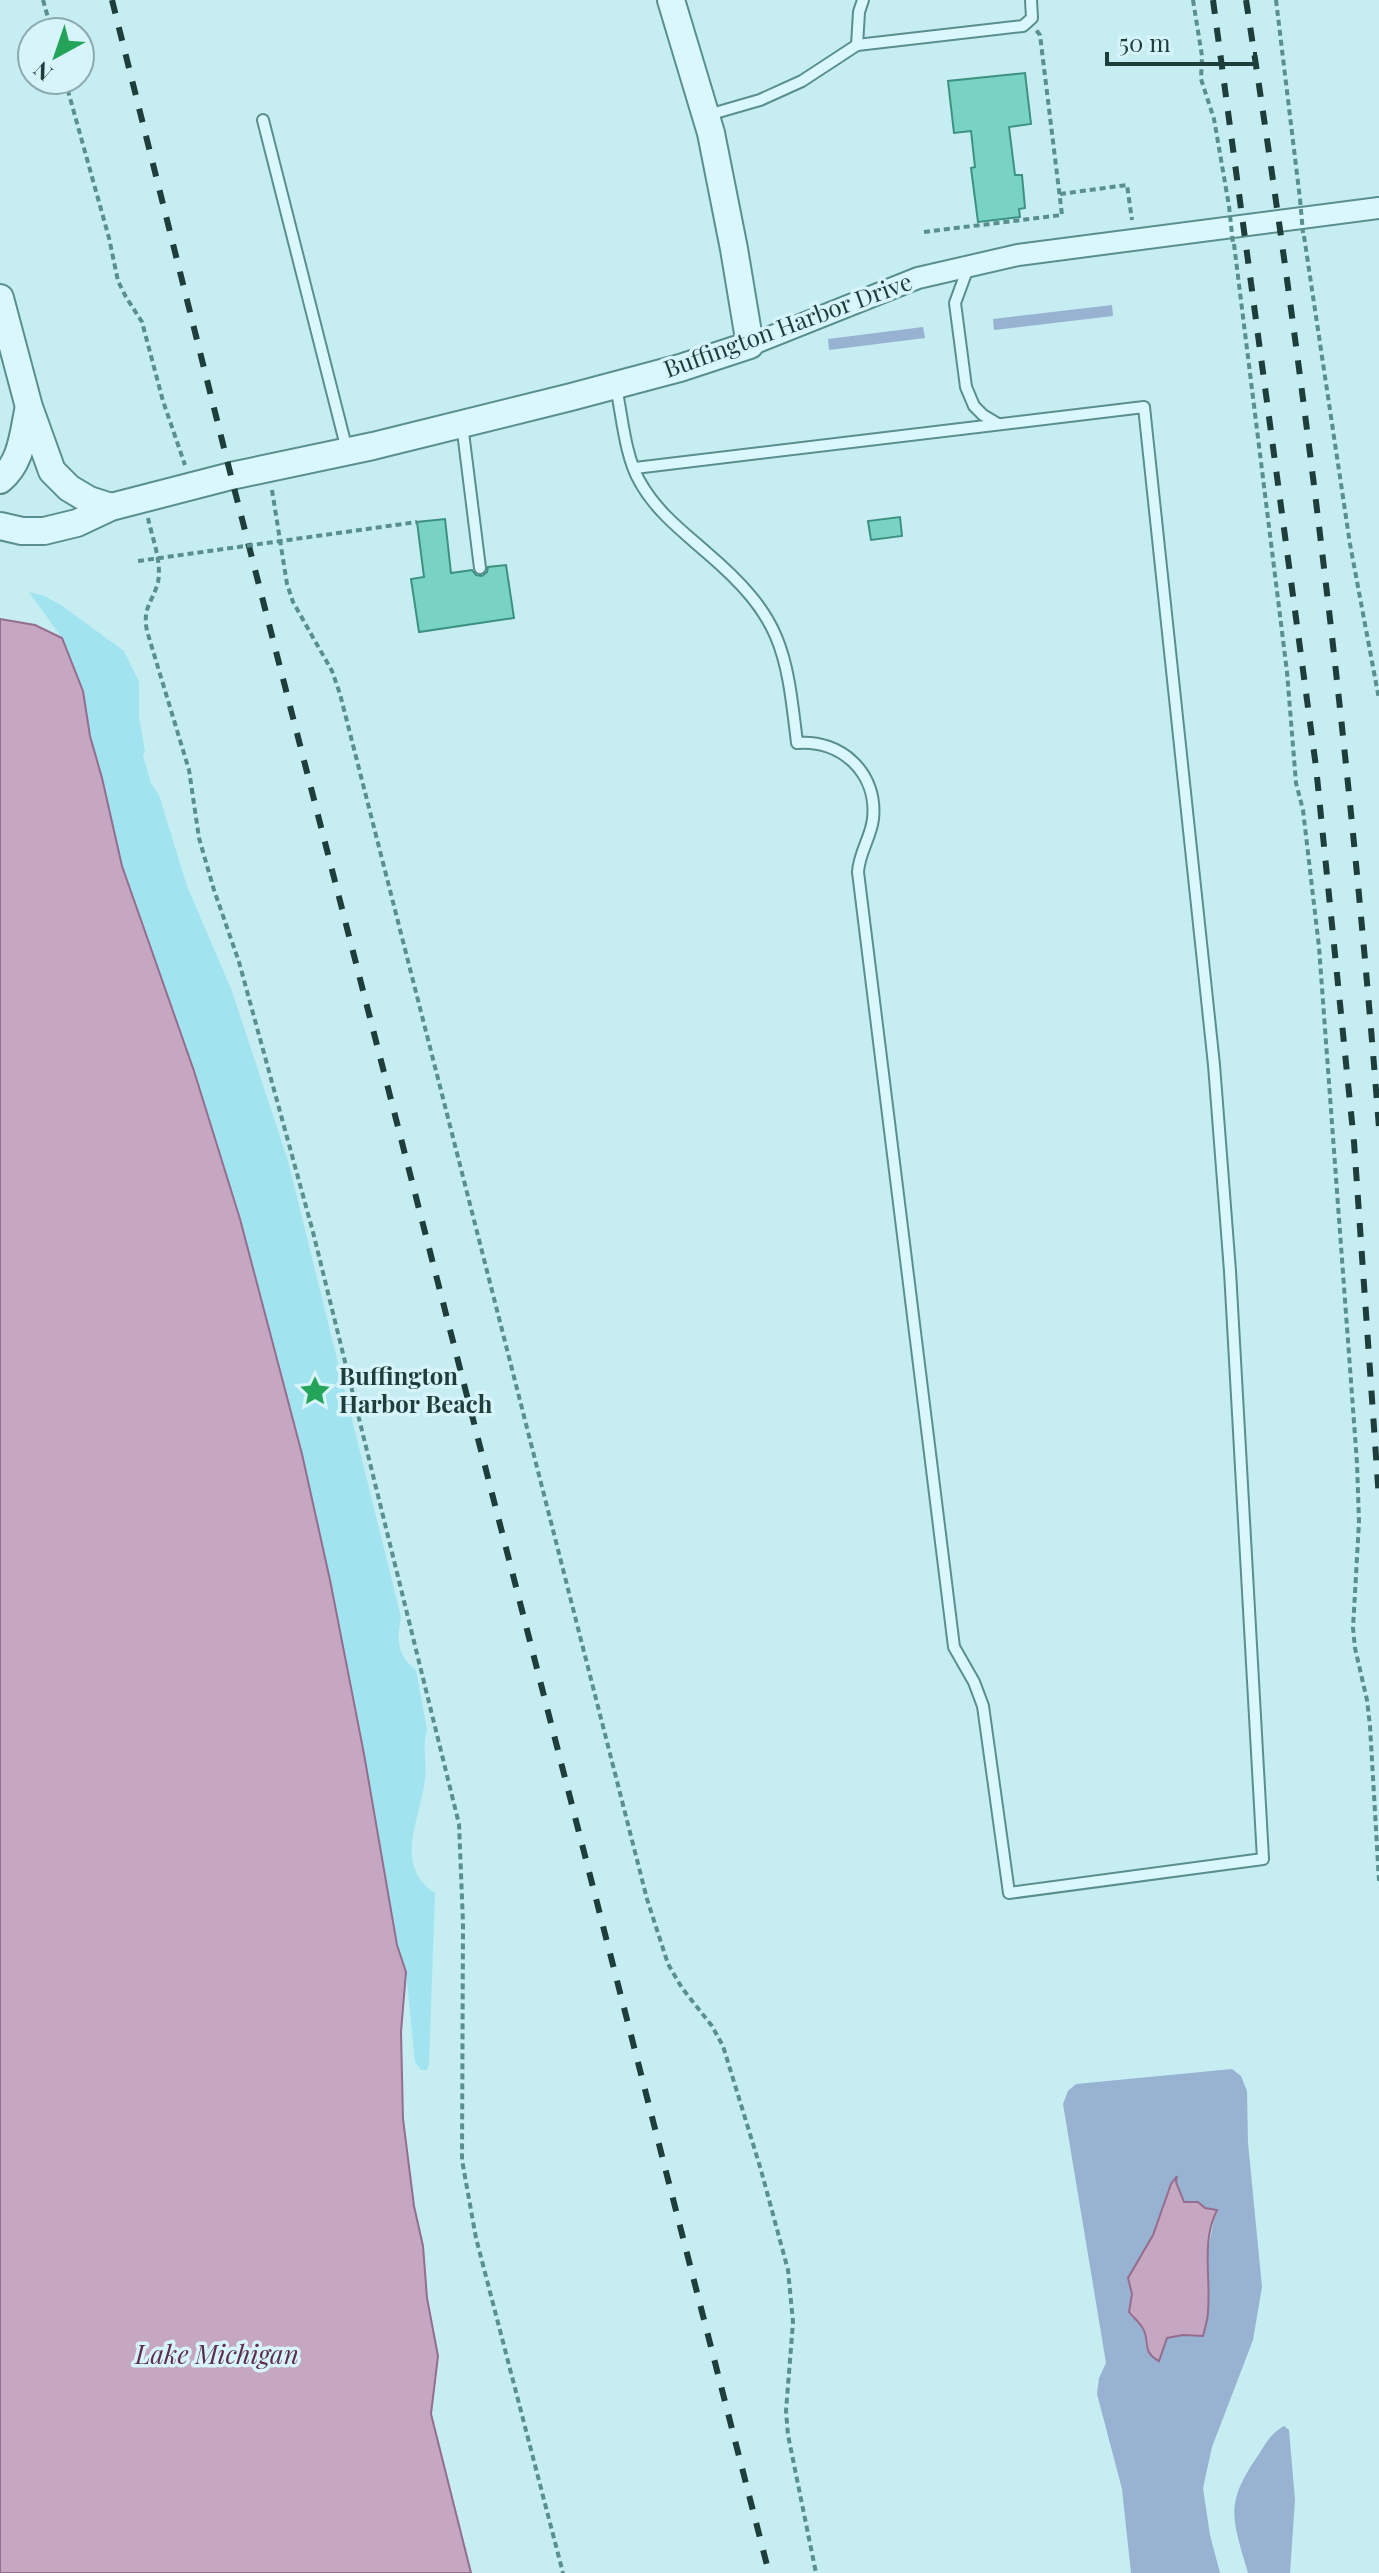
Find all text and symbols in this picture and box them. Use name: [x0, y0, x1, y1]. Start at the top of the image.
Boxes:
north arrow: [16, 16, 96, 96]
scale bar: [1107, 16, 1255, 66]
text: 50 m: [1119, 26, 1171, 58]
text: N: [27, 55, 58, 89]
street label: Buffington Harbor Drive: [659, 264, 916, 384]
place label: Buffington Harbor Beach: [339, 1359, 493, 1419]
place icon: Buffington Harbor Beach: [298, 1374, 332, 1408]
water label: Lake Michigan: [134, 2336, 299, 2371]

